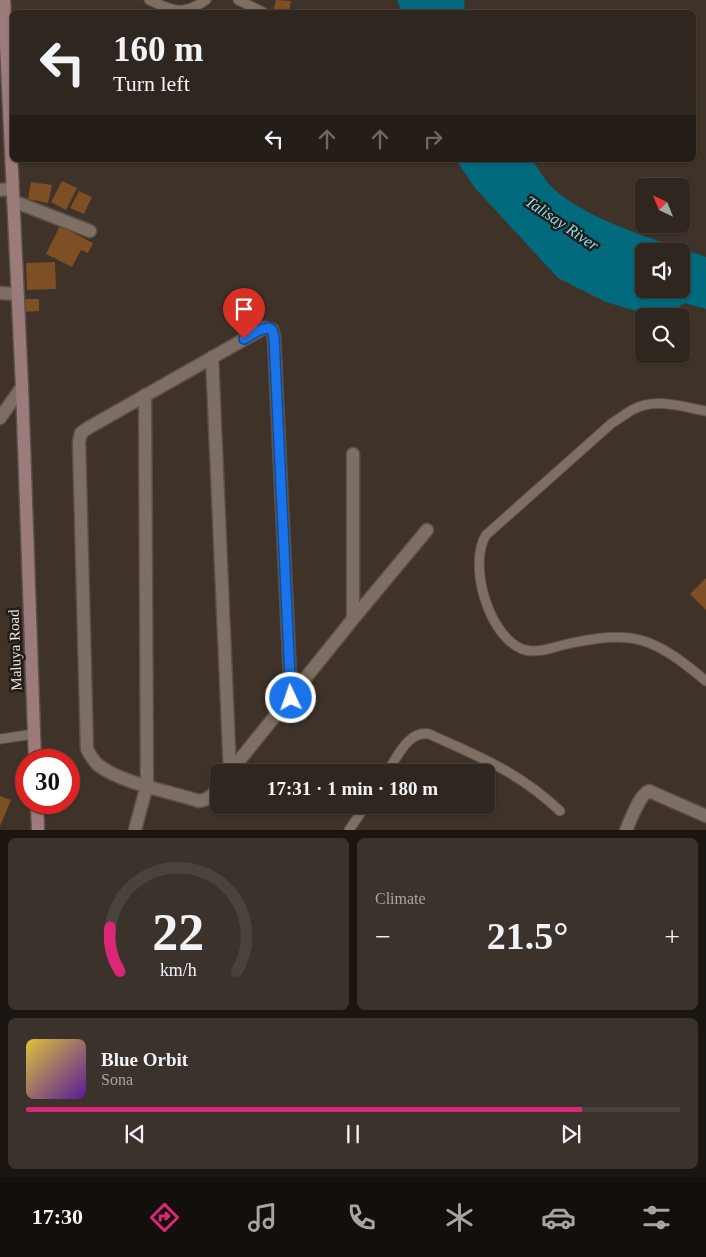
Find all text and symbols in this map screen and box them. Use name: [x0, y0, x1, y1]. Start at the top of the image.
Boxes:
icon: left: [30, 30, 95, 95]
text: 160 m: [113, 30, 203, 69]
text: Turn left: [113, 71, 190, 96]
icon: left: [260, 125, 288, 153]
icon: ahead: [313, 125, 341, 153]
icon: ahead: [366, 125, 394, 153]
icon: right: [419, 125, 447, 153]
north arrow: [635, 178, 690, 232]
map controls: [635, 178, 690, 363]
water label: Talisay River: [522, 192, 602, 255]
button: sound: [635, 243, 690, 298]
pin: [223, 288, 265, 339]
icon: arrive: [230, 295, 258, 323]
button: search: [635, 308, 690, 363]
street label: Maluya Road: [6, 609, 24, 691]
position arrow: [264, 671, 316, 723]
speed limit sign: 30: [15, 749, 80, 814]
text: 17:31 · 1 min · 180 m: [267, 778, 438, 799]
text: Climate: [375, 890, 426, 907]
text: 22: [153, 904, 205, 961]
text: 21.5°: [487, 915, 568, 957]
text: −: [375, 921, 391, 952]
text: +: [664, 921, 680, 952]
text: km/h: [160, 960, 197, 980]
text: Blue Orbit: [101, 1049, 188, 1070]
text: Sona: [101, 1071, 133, 1088]
icon: previous: [121, 1120, 149, 1148]
icon: pause: [339, 1120, 367, 1148]
icon: next: [557, 1120, 585, 1148]
icon: directions: [147, 1200, 182, 1235]
icon: music: [245, 1200, 280, 1235]
icon: phone: [344, 1200, 379, 1235]
icon: climate: [442, 1200, 477, 1235]
icon: car: [541, 1200, 576, 1235]
icon: filters: [639, 1200, 674, 1235]
text: 17:30: [32, 1204, 83, 1229]

